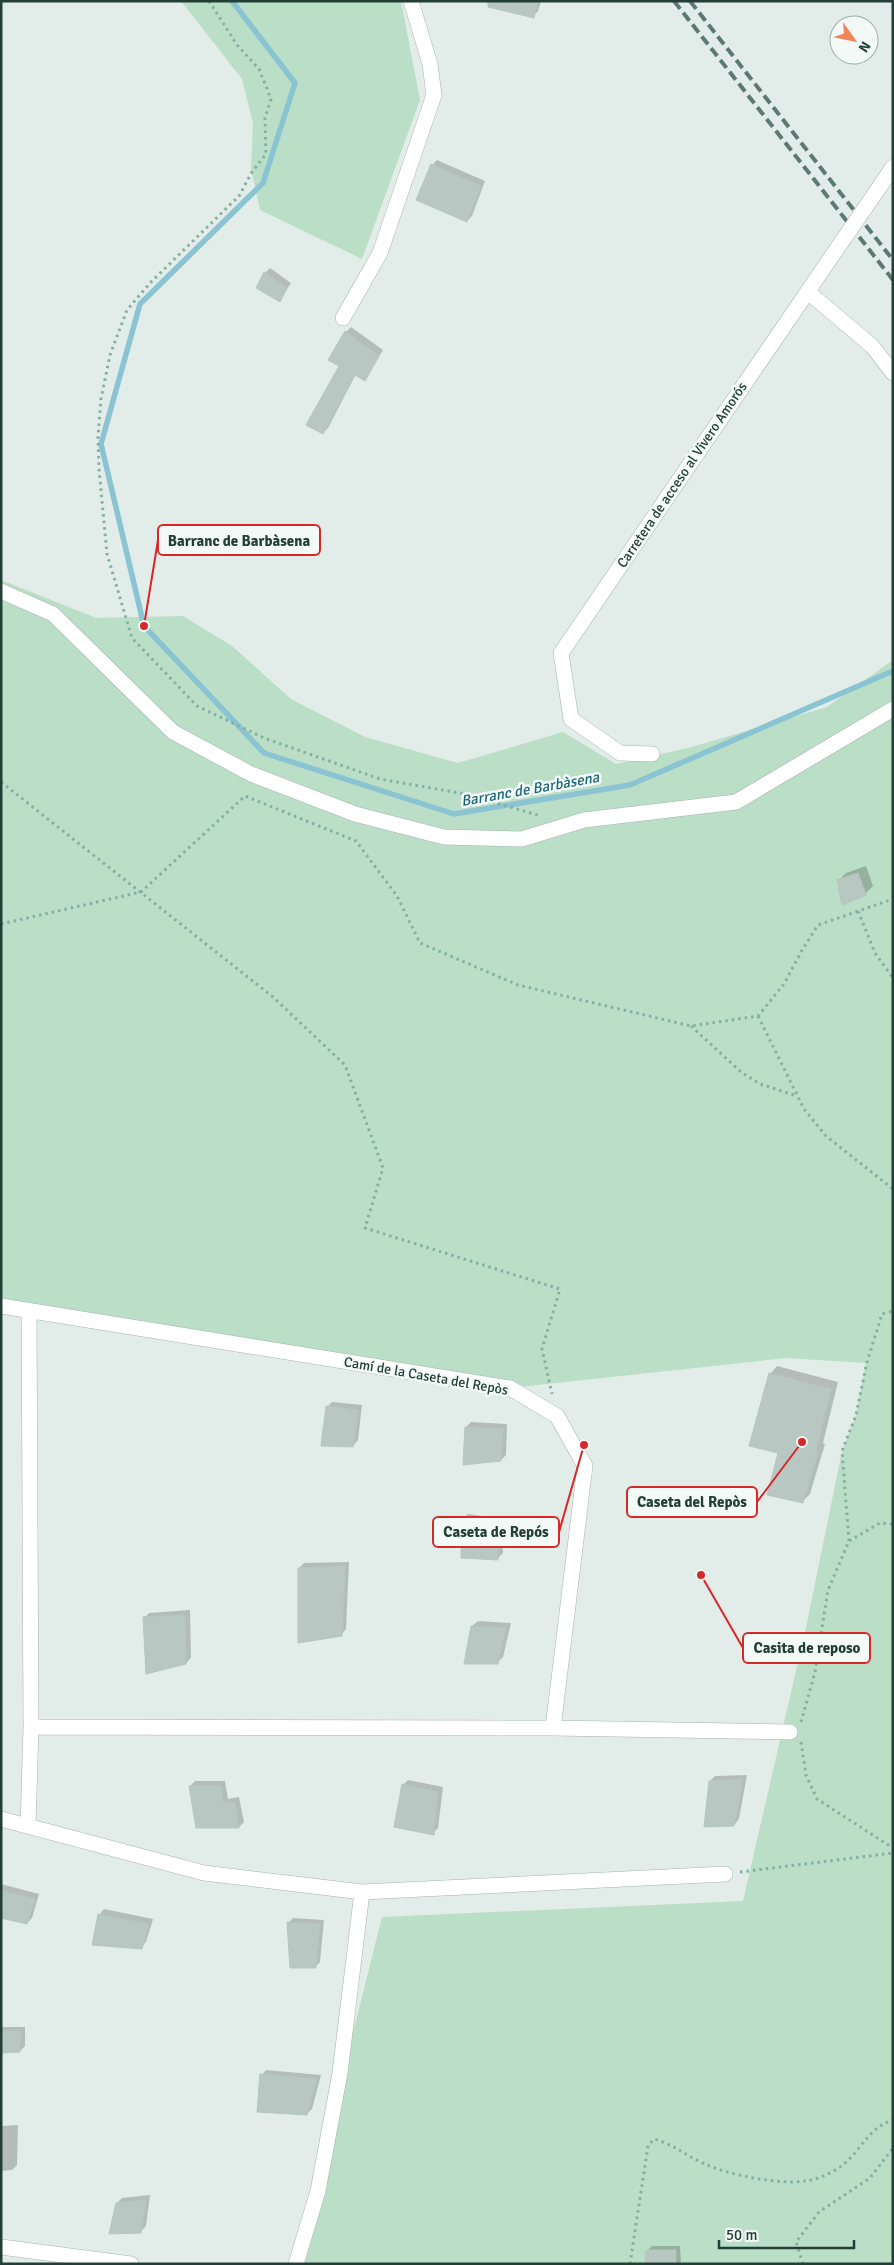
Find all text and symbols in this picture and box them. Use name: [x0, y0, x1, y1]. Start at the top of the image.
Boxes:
north arrow: [829, 15, 879, 65]
text: N: [855, 38, 874, 56]
street label: Carretera de acceso al Vivero Amorós: [613, 379, 751, 571]
callout: Barranc de Barbàsena: [158, 525, 320, 555]
text: Barranc de Barbàsena: [168, 532, 311, 550]
water label: Barranc de Barbàsena: [459, 768, 601, 810]
street label: Camí de la Caseta del Repòs: [342, 1353, 510, 1399]
callout: Caseta del Repòs: [627, 1487, 757, 1517]
text: Caseta del Repòs: [637, 1493, 747, 1511]
callout: Caseta de Repós: [433, 1517, 559, 1547]
text: Caseta de Repós: [443, 1523, 549, 1541]
callout: Casita de reposo: [743, 1633, 870, 1663]
text: Casita de reposo: [754, 1639, 861, 1657]
scale bar: [719, 2218, 854, 2250]
text: 50 m: [726, 2226, 757, 2244]

